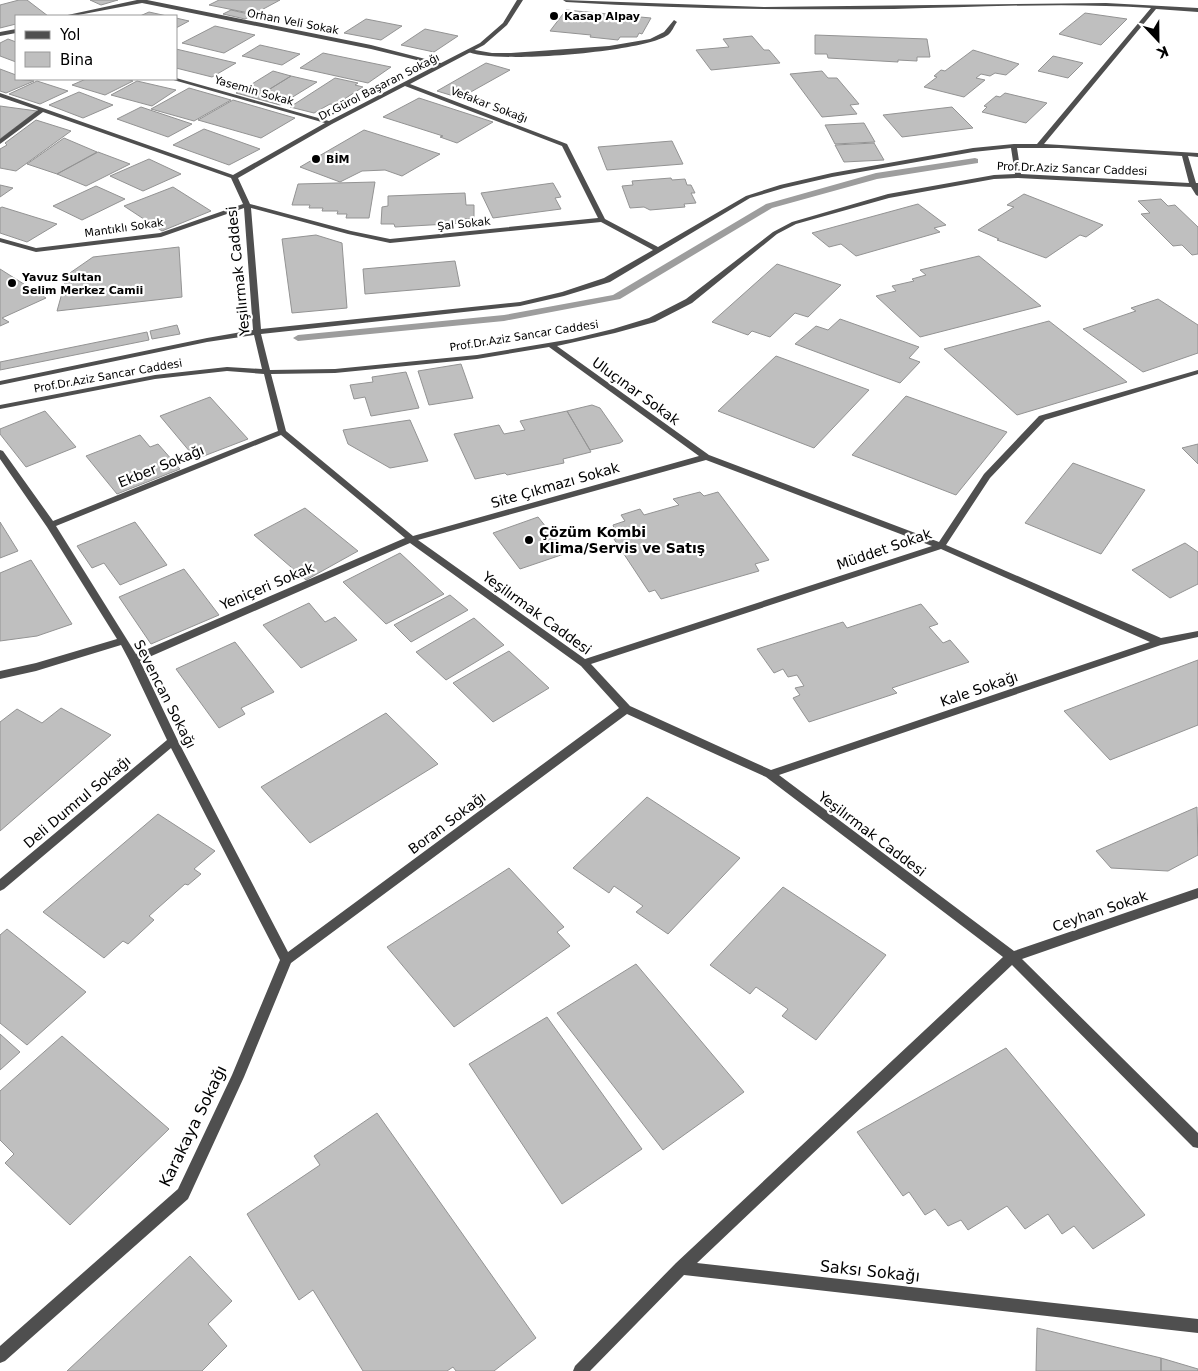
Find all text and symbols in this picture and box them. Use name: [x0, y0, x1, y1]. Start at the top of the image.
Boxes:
street label: Orhan Veli Sokak: [246, 7, 341, 37]
marker: Kasap Alpay: [548, 10, 560, 22]
place label: Kasap Alpay: [564, 10, 640, 23]
legend: [15, 15, 178, 80]
north arrow: [1133, 15, 1183, 65]
text: Yol: [59, 26, 81, 44]
text: K: [1154, 43, 1171, 62]
text: Bina: [60, 51, 93, 69]
street label: Dr.Gürol Başaran Sokağı: [316, 51, 442, 123]
street label: Yasemin Sokak: [212, 73, 296, 109]
street label: Vefakar Sokağı: [449, 84, 529, 126]
place label: BİM: [326, 152, 349, 166]
marker: BİM: [310, 153, 322, 165]
street label: Prof.Dr.Aziz Sancar Caddesi: [997, 160, 1147, 178]
street label: Yeşilırmak Caddesi: [223, 205, 253, 338]
street label: Şal Sokak: [437, 215, 492, 233]
street label: Mantıklı Sokak: [84, 216, 165, 240]
place label: Yavuz Sultan Selim Merkez Camii: [21, 271, 143, 297]
marker: Yavuz Sultan Selim Merkez Camii: [6, 277, 18, 289]
street label: Prof.Dr.Aziz Sancar Caddesi: [449, 318, 599, 354]
street label: Uluçınar Sokak: [589, 354, 684, 429]
street label: Prof.Dr.Aziz Sancar Caddesi: [33, 357, 183, 395]
street label: Ekber Sokağı: [116, 441, 206, 491]
street label: Site Çıkmazı Sokak: [489, 459, 622, 511]
place label: Çözüm Kombi Klima/Servis ve Satış: [539, 524, 705, 556]
street label: Müddet Sokak: [834, 525, 934, 573]
marker: Çözüm Kombi Klima/Servis ve Satış: [523, 534, 535, 546]
street label: Yeniçeri Sokak: [217, 559, 317, 613]
street label: Yeşilırmak Caddesi: [479, 568, 594, 658]
street label: Sevencan Sokağı: [131, 637, 199, 751]
street label: Kale Sokağı: [938, 668, 1020, 710]
street label: Deli Dumrul Sokağı: [20, 753, 134, 851]
street label: Yeşilırmak Caddesi: [814, 788, 929, 880]
street label: Boran Sokağı: [405, 789, 489, 857]
street label: Ceyhan Sokak: [1050, 887, 1150, 935]
street label: Karakaya Sokağı: [155, 1062, 231, 1190]
street label: Saksı Sokağı: [819, 1256, 921, 1286]

